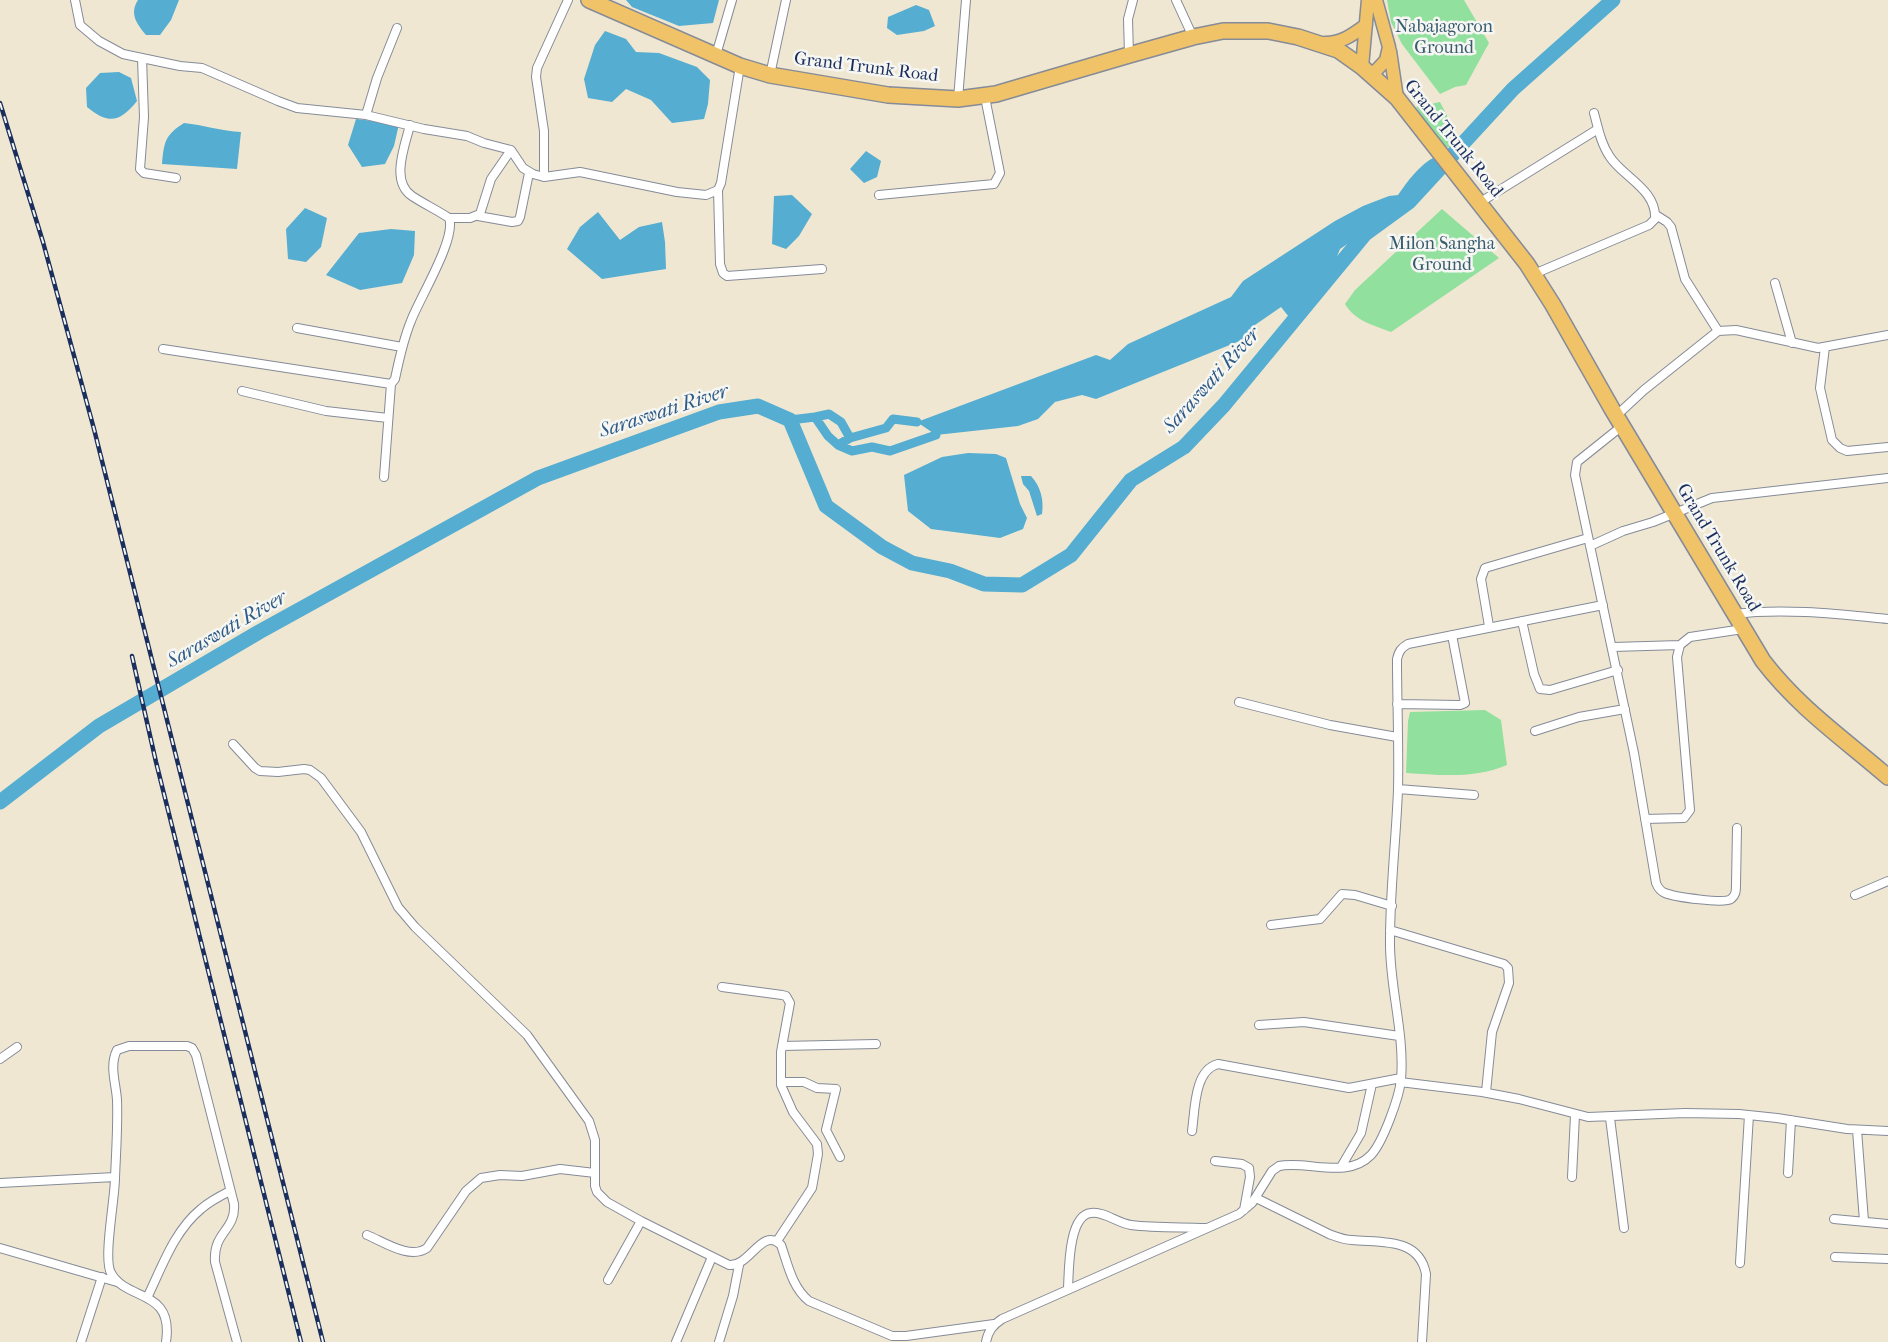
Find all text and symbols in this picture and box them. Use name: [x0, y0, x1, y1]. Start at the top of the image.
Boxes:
park label: Nabajagoron Ground: [1395, 17, 1493, 60]
street label: Grand Trunk Road: [793, 48, 939, 88]
street label: Grand Trunk Road: [1399, 76, 1507, 202]
park label: Milon Sangha Ground: [1389, 234, 1495, 276]
water label: Saraswati River: [1158, 323, 1266, 439]
water label: Saraswati River: [596, 380, 732, 444]
street label: Grand Trunk Road: [1671, 480, 1765, 616]
water label: Saraswati River: [163, 586, 291, 674]

